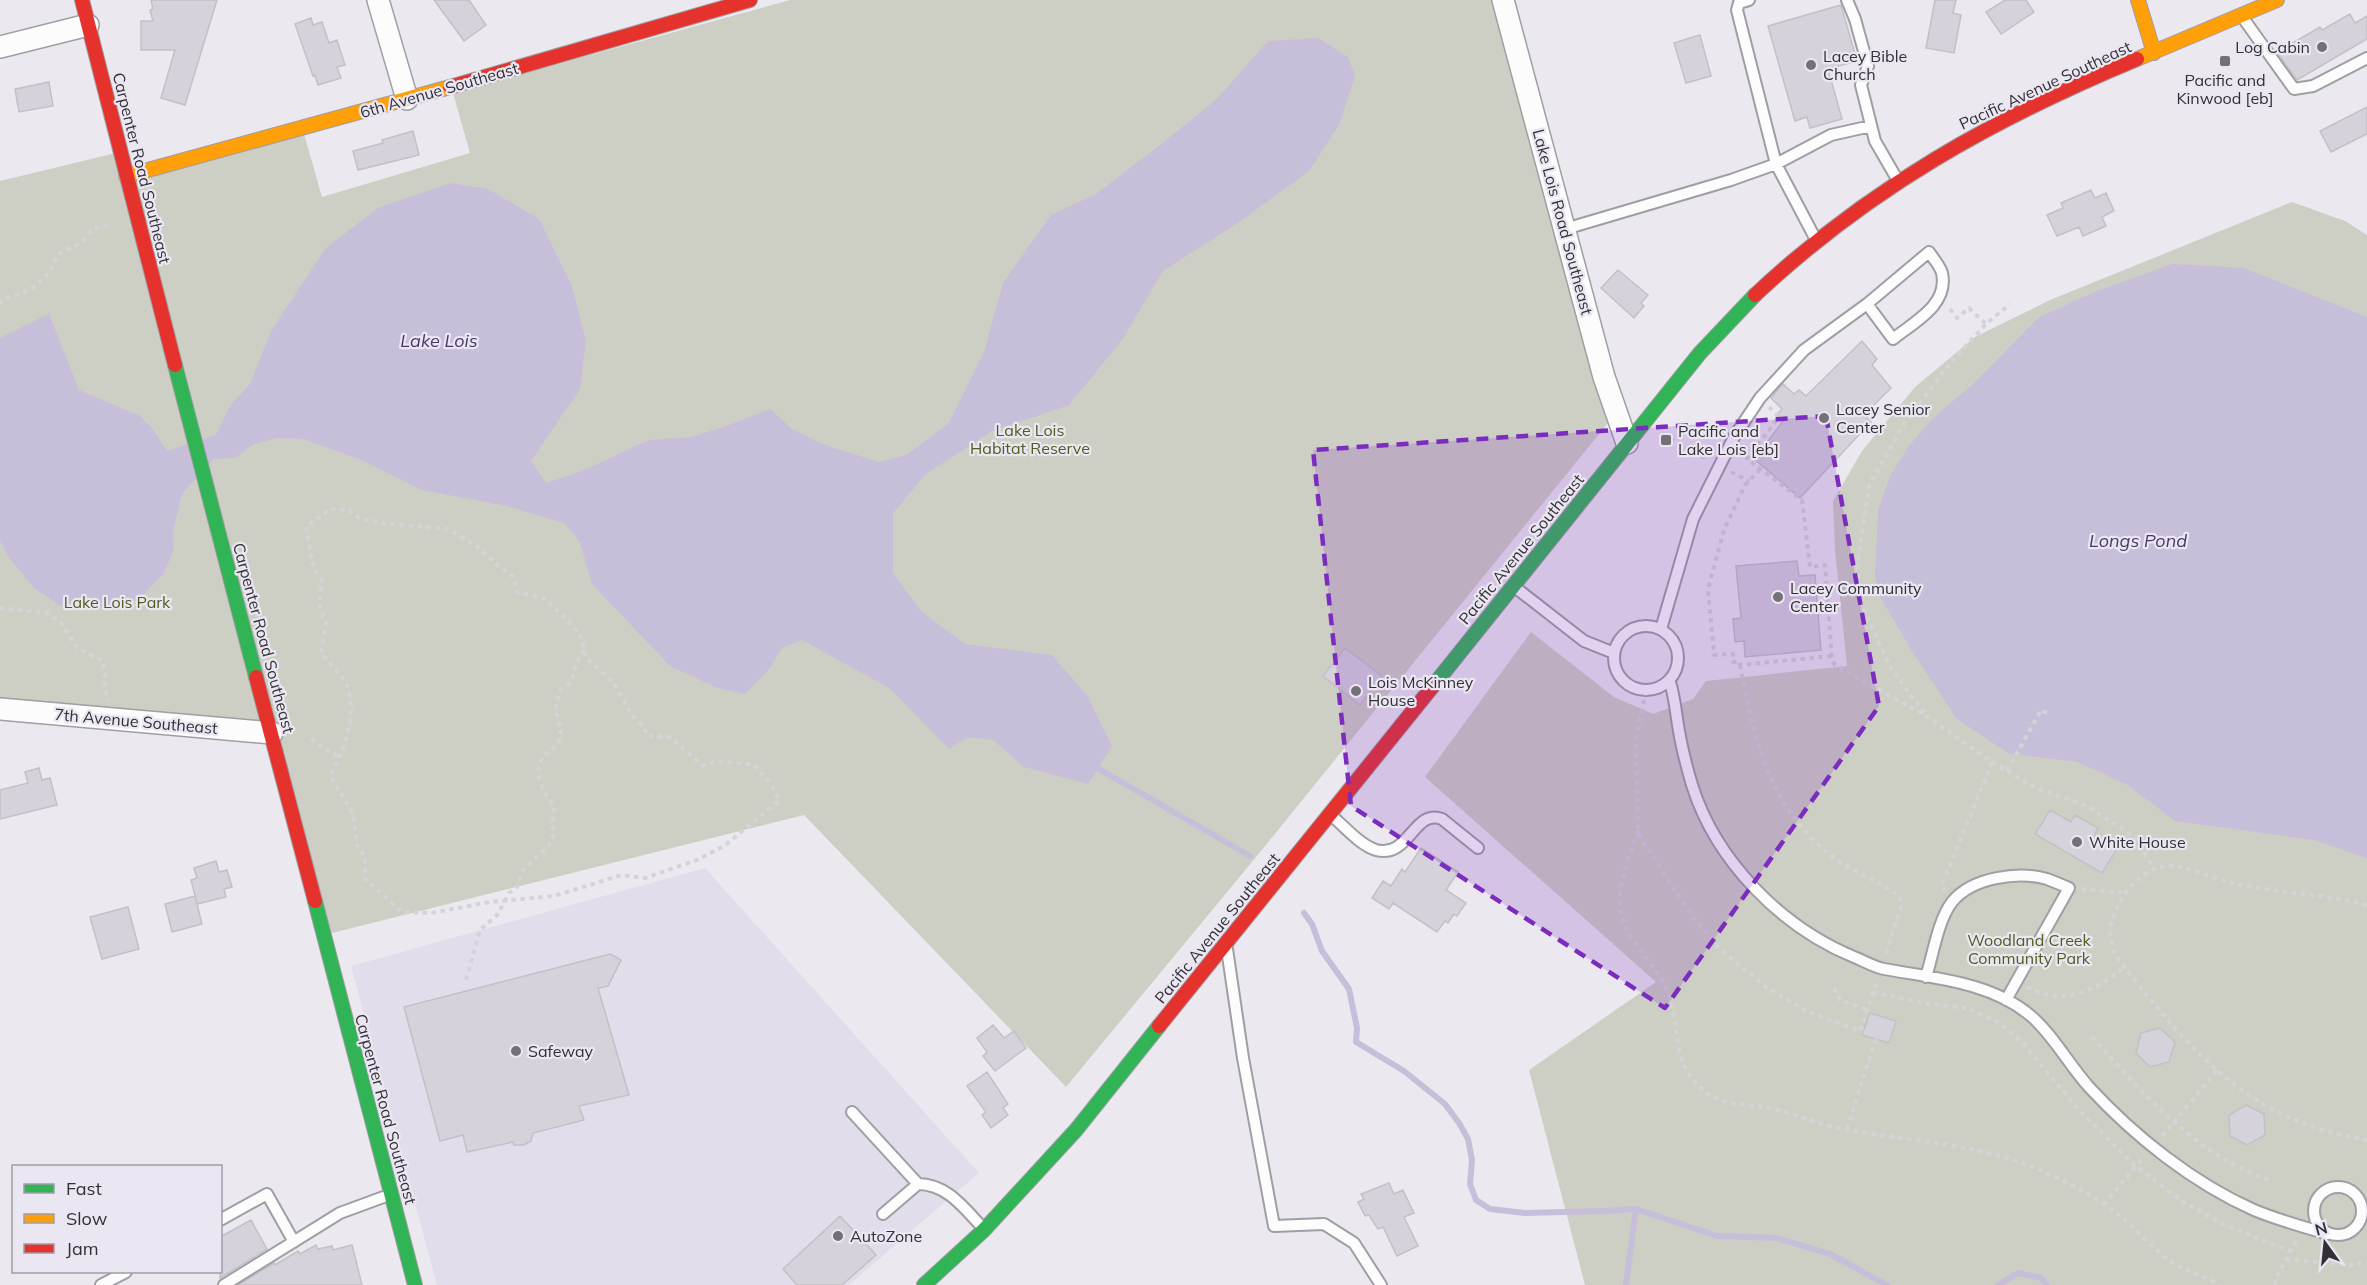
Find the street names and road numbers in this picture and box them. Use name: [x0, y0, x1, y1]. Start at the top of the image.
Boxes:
street label: Pacific Avenue Southeast: [1956, 36, 2135, 134]
street label: 6th Avenue Southeast: [358, 58, 521, 122]
street label: Carpenter Road Southeast: [109, 70, 176, 266]
street label: Lake Lois Road Southeast: [1529, 127, 1598, 317]
street label: Pacific Avenue Southeast: [1454, 469, 1588, 628]
street label: Carpenter Road Southeast: [229, 541, 299, 736]
street label: 7th Avenue Southeast: [54, 704, 219, 738]
street label: Pacific Avenue Southeast: [1150, 848, 1284, 1007]
street label: Carpenter Road Southeast: [351, 1012, 421, 1207]

